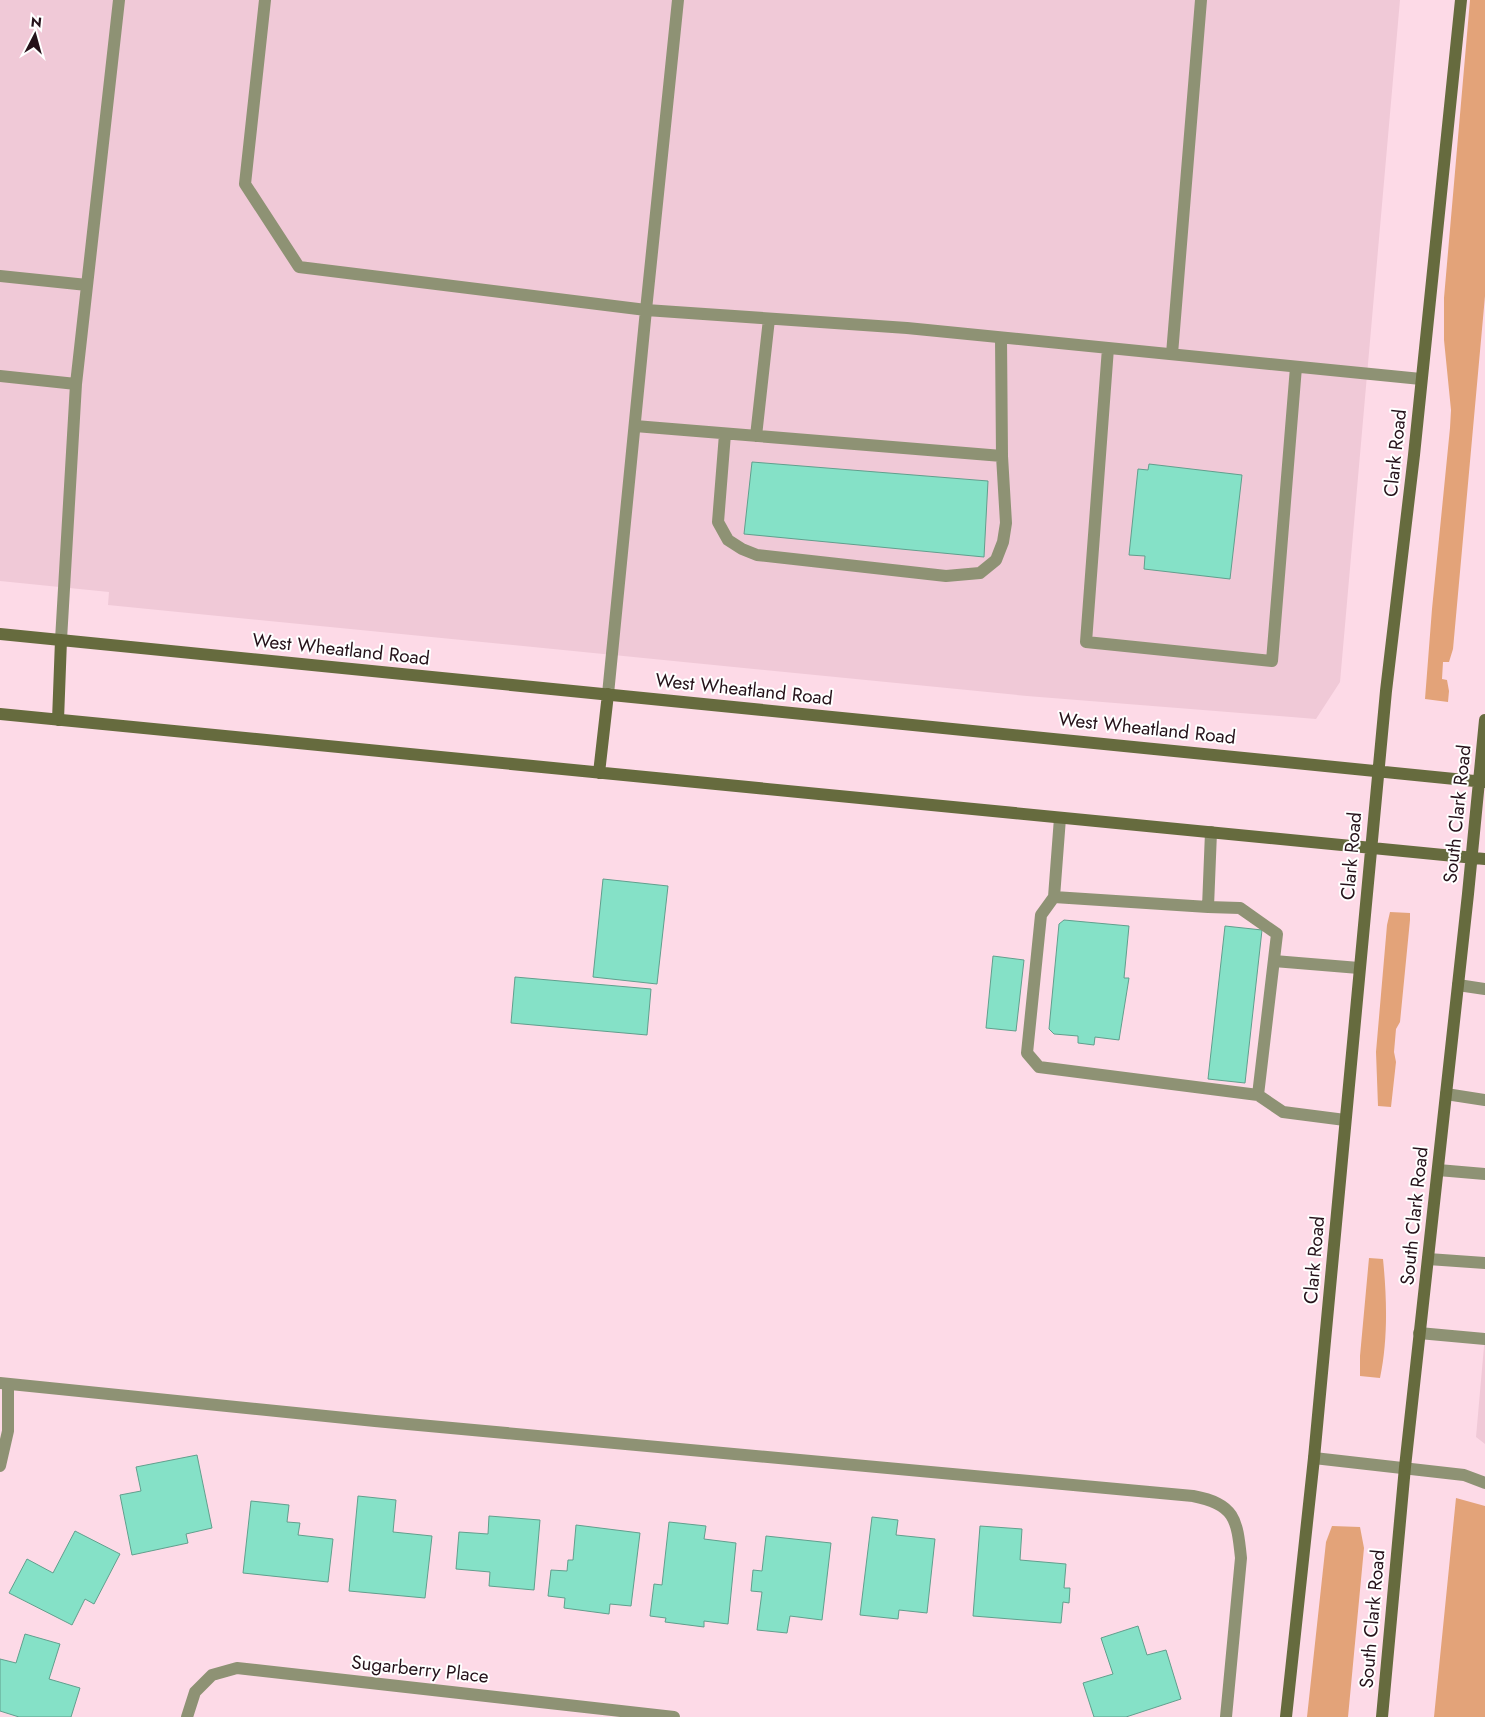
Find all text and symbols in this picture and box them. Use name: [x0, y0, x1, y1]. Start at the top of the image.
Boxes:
north arrow: [10, 10, 60, 60]
text: N: [30, 12, 43, 33]
street label: Clark Road: [1377, 408, 1413, 498]
street label: West Wheatland Road: [251, 626, 431, 672]
street label: West Wheatland Road: [654, 666, 834, 712]
street label: West Wheatland Road: [1057, 705, 1237, 751]
street label: South Clark Road: [1436, 743, 1478, 885]
street label: Clark Road: [1334, 811, 1368, 901]
street label: South Clark Road: [1393, 1145, 1435, 1287]
street label: Clark Road: [1297, 1215, 1331, 1305]
street label: South Clark Road: [1352, 1549, 1392, 1689]
street label: Sugarberry Place: [350, 1648, 490, 1690]

